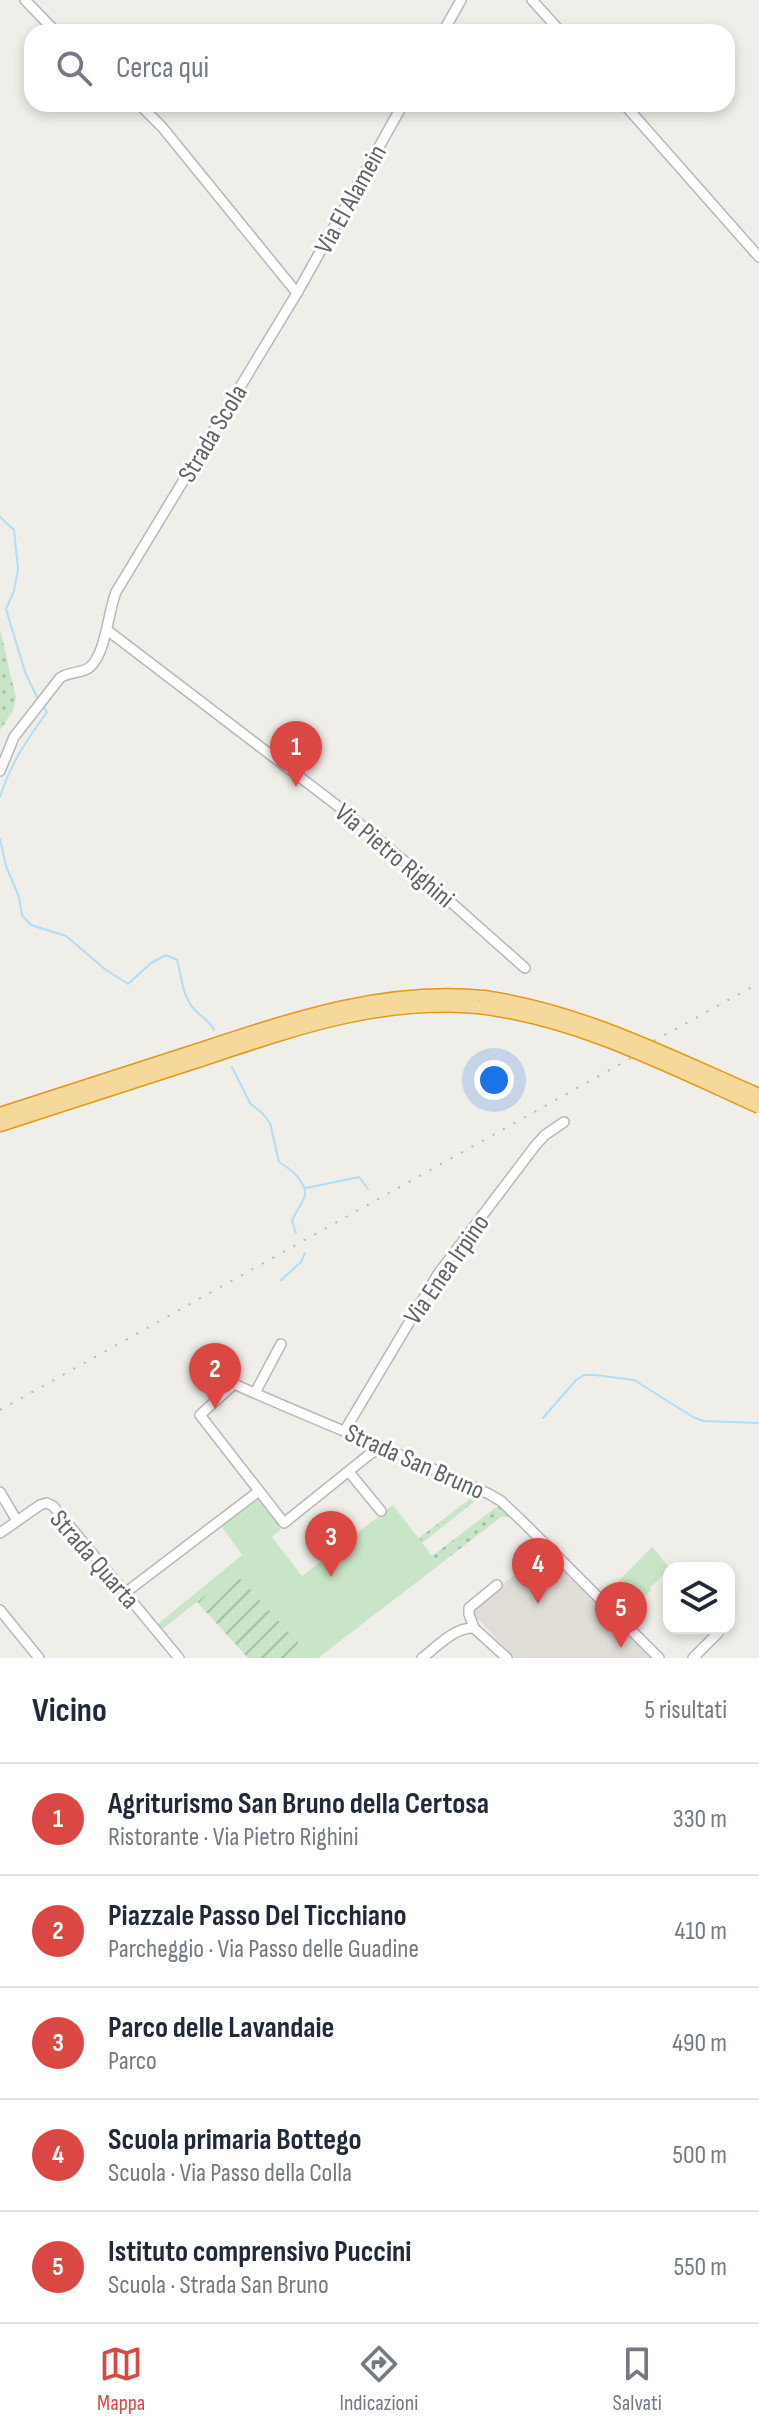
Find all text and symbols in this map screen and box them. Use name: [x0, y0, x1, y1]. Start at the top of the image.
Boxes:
search box: [24, 24, 735, 112]
icon: search: [52, 46, 96, 90]
text: Cerca qui: [116, 50, 209, 86]
street label: Via El Alamein: [309, 140, 394, 260]
street label: Strada Scola: [172, 379, 254, 488]
pin: 1: [270, 721, 322, 787]
street label: Via Pietro Righini: [328, 797, 460, 915]
your location: [474, 1060, 514, 1100]
street label: Via Enea Irpino: [398, 1209, 496, 1331]
pin: 2: [189, 1343, 241, 1409]
street label: Strada San Bruno: [340, 1418, 489, 1507]
street label: Strada Quarta: [43, 1504, 145, 1616]
pin: 3: [305, 1511, 357, 1577]
pin: 4: [512, 1538, 564, 1604]
map controls: [663, 1562, 735, 1634]
button: layers: [663, 1562, 735, 1634]
pin: 5: [595, 1582, 647, 1648]
text: Vicino: [32, 1690, 107, 1731]
text: 5 risultati: [645, 1695, 727, 1726]
text: Agriturismo San Bruno della Certosa: [108, 1786, 489, 1822]
text: 1: [53, 1804, 63, 1835]
text: 330 m: [673, 1804, 727, 1835]
text: Ristorante · Via Pietro Righini: [108, 1822, 359, 1853]
text: Piazzale Passo Del Ticchiano: [108, 1898, 407, 1934]
text: 2: [52, 1916, 64, 1947]
text: 410 m: [675, 1916, 727, 1947]
text: Parcheggio · Via Passo delle Guadine: [108, 1934, 419, 1965]
text: Parco delle Lavandaie: [108, 2010, 334, 2046]
text: 3: [52, 2028, 64, 2059]
text: 490 m: [672, 2028, 727, 2059]
text: Parco: [108, 2046, 157, 2077]
text: Scuola primaria Bottego: [108, 2122, 362, 2158]
text: 4: [52, 2140, 64, 2171]
text: 500 m: [673, 2140, 727, 2171]
text: Scuola · Via Passo della Colla: [108, 2158, 352, 2189]
text: Istituto comprensivo Puccini: [108, 2234, 411, 2270]
text: 5: [52, 2252, 64, 2283]
text: 550 m: [674, 2252, 727, 2283]
text: Scuola · Strada San Bruno: [108, 2270, 329, 2301]
tab: Mappa: [97, 2342, 145, 2417]
tab: Indicazioni: [340, 2342, 418, 2417]
tab: Salvati: [612, 2342, 662, 2417]

